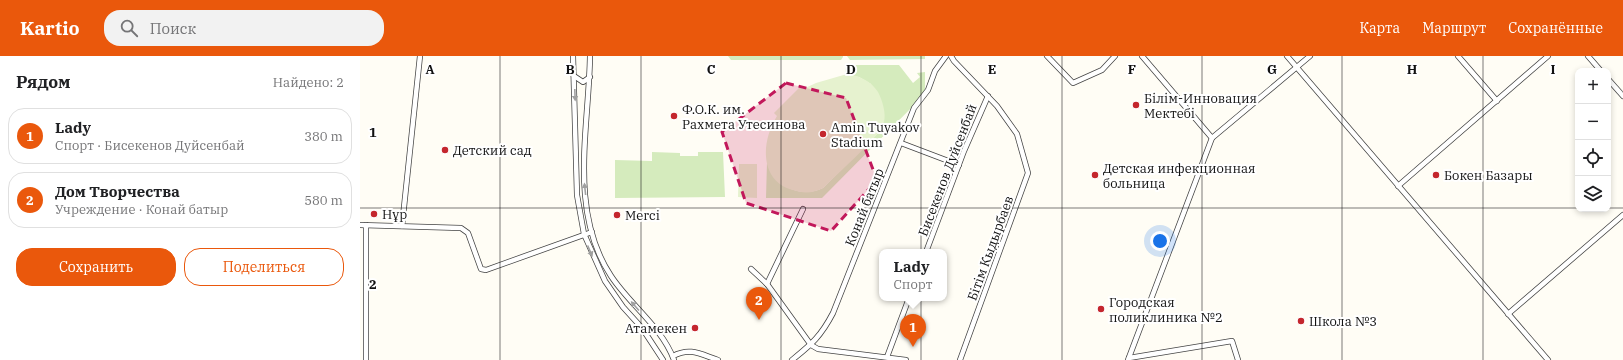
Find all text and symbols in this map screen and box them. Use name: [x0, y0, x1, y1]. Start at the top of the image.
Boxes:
search box: [104, 10, 384, 46]
text: Kartio: [20, 16, 80, 40]
icon: search: [118, 17, 140, 39]
text: Поиск: [150, 19, 196, 38]
text: Карта: [1359, 19, 1400, 37]
text: Маршрут: [1422, 19, 1486, 37]
text: Сохранённые: [1508, 19, 1603, 37]
text: A: [425, 61, 435, 78]
text: B: [565, 61, 575, 78]
text: C: [707, 61, 716, 78]
text: D: [846, 61, 856, 78]
text: E: [988, 61, 996, 78]
text: F: [1128, 61, 1136, 78]
text: G: [1267, 61, 1277, 78]
text: H: [1407, 61, 1418, 78]
text: I: [1551, 61, 1556, 78]
map controls: [1575, 68, 1611, 212]
button: +: [1575, 68, 1611, 104]
text: Рядом: [16, 71, 71, 93]
text: Найдено: 2: [273, 74, 344, 91]
one-way arrow: [572, 89, 578, 102]
place label: Білім-Инновация Мектебі: [1144, 90, 1257, 122]
marker: Білім-Инновация Мектебі: [1131, 100, 1141, 110]
place label: Ф.О.К. им. Рахмета Утесинова: [682, 101, 805, 133]
street label: Бисекенов Дуйсенбай: [914, 102, 981, 239]
button: −: [1575, 104, 1611, 140]
marker: Ф.О.К. им. Рахмета Утесинова: [669, 111, 679, 121]
text: Lady: [55, 118, 91, 137]
place label: Amin Tuyakov Stadium: [831, 119, 919, 151]
text: 1: [369, 124, 377, 141]
text: 1: [26, 128, 34, 145]
text: 380 m: [304, 128, 343, 145]
marker: Amin Tuyakov Stadium: [818, 129, 828, 139]
text: Спорт · Бисекенов Дуйсенбай: [55, 137, 245, 154]
button: locate: [1575, 140, 1611, 176]
place label: Детский сад: [453, 142, 532, 159]
marker: Детский сад: [440, 145, 450, 155]
place label: Детская инфекционная больница: [1103, 160, 1256, 192]
street label: Конай батыр: [841, 166, 888, 249]
place label: Бокен Базары: [1444, 167, 1533, 184]
marker: Детская инфекционная больница: [1090, 170, 1100, 180]
marker: Бокен Базары: [1431, 170, 1441, 180]
button: layers: [1575, 176, 1611, 212]
text: Дом Творчества: [55, 182, 180, 201]
one-way arrow: [582, 183, 589, 196]
text: 2: [26, 192, 34, 209]
text: 580 m: [304, 192, 343, 209]
street label: Бiтiм Кыдырбаев: [964, 193, 1017, 303]
text: Учреждение · Конай батыр: [55, 201, 228, 218]
place label: Нұр: [382, 206, 407, 223]
place label: Merci: [625, 207, 660, 224]
marker: Нұр: [369, 209, 379, 219]
marker: Merci: [612, 210, 622, 220]
your location: [1150, 231, 1170, 251]
one-way arrow: [587, 245, 594, 257]
button: Сохранить: [16, 248, 176, 286]
button: Поделиться: [184, 248, 344, 286]
popup: [879, 249, 947, 301]
text: Lady: [893, 257, 930, 276]
text: 2: [369, 276, 377, 293]
text: Спорт: [893, 276, 933, 293]
pin: 2: [746, 287, 772, 320]
place label: Городская поликлиника №2: [1109, 294, 1223, 326]
one-way arrow: [631, 301, 640, 311]
marker: Городская поликлиника №2: [1096, 304, 1106, 314]
place label: Школа №3: [1309, 313, 1377, 330]
pin: 1: [900, 314, 926, 347]
marker: Школа №3: [1296, 316, 1306, 326]
place label: Атамекен: [625, 320, 687, 337]
marker: Атамекен: [690, 323, 700, 333]

